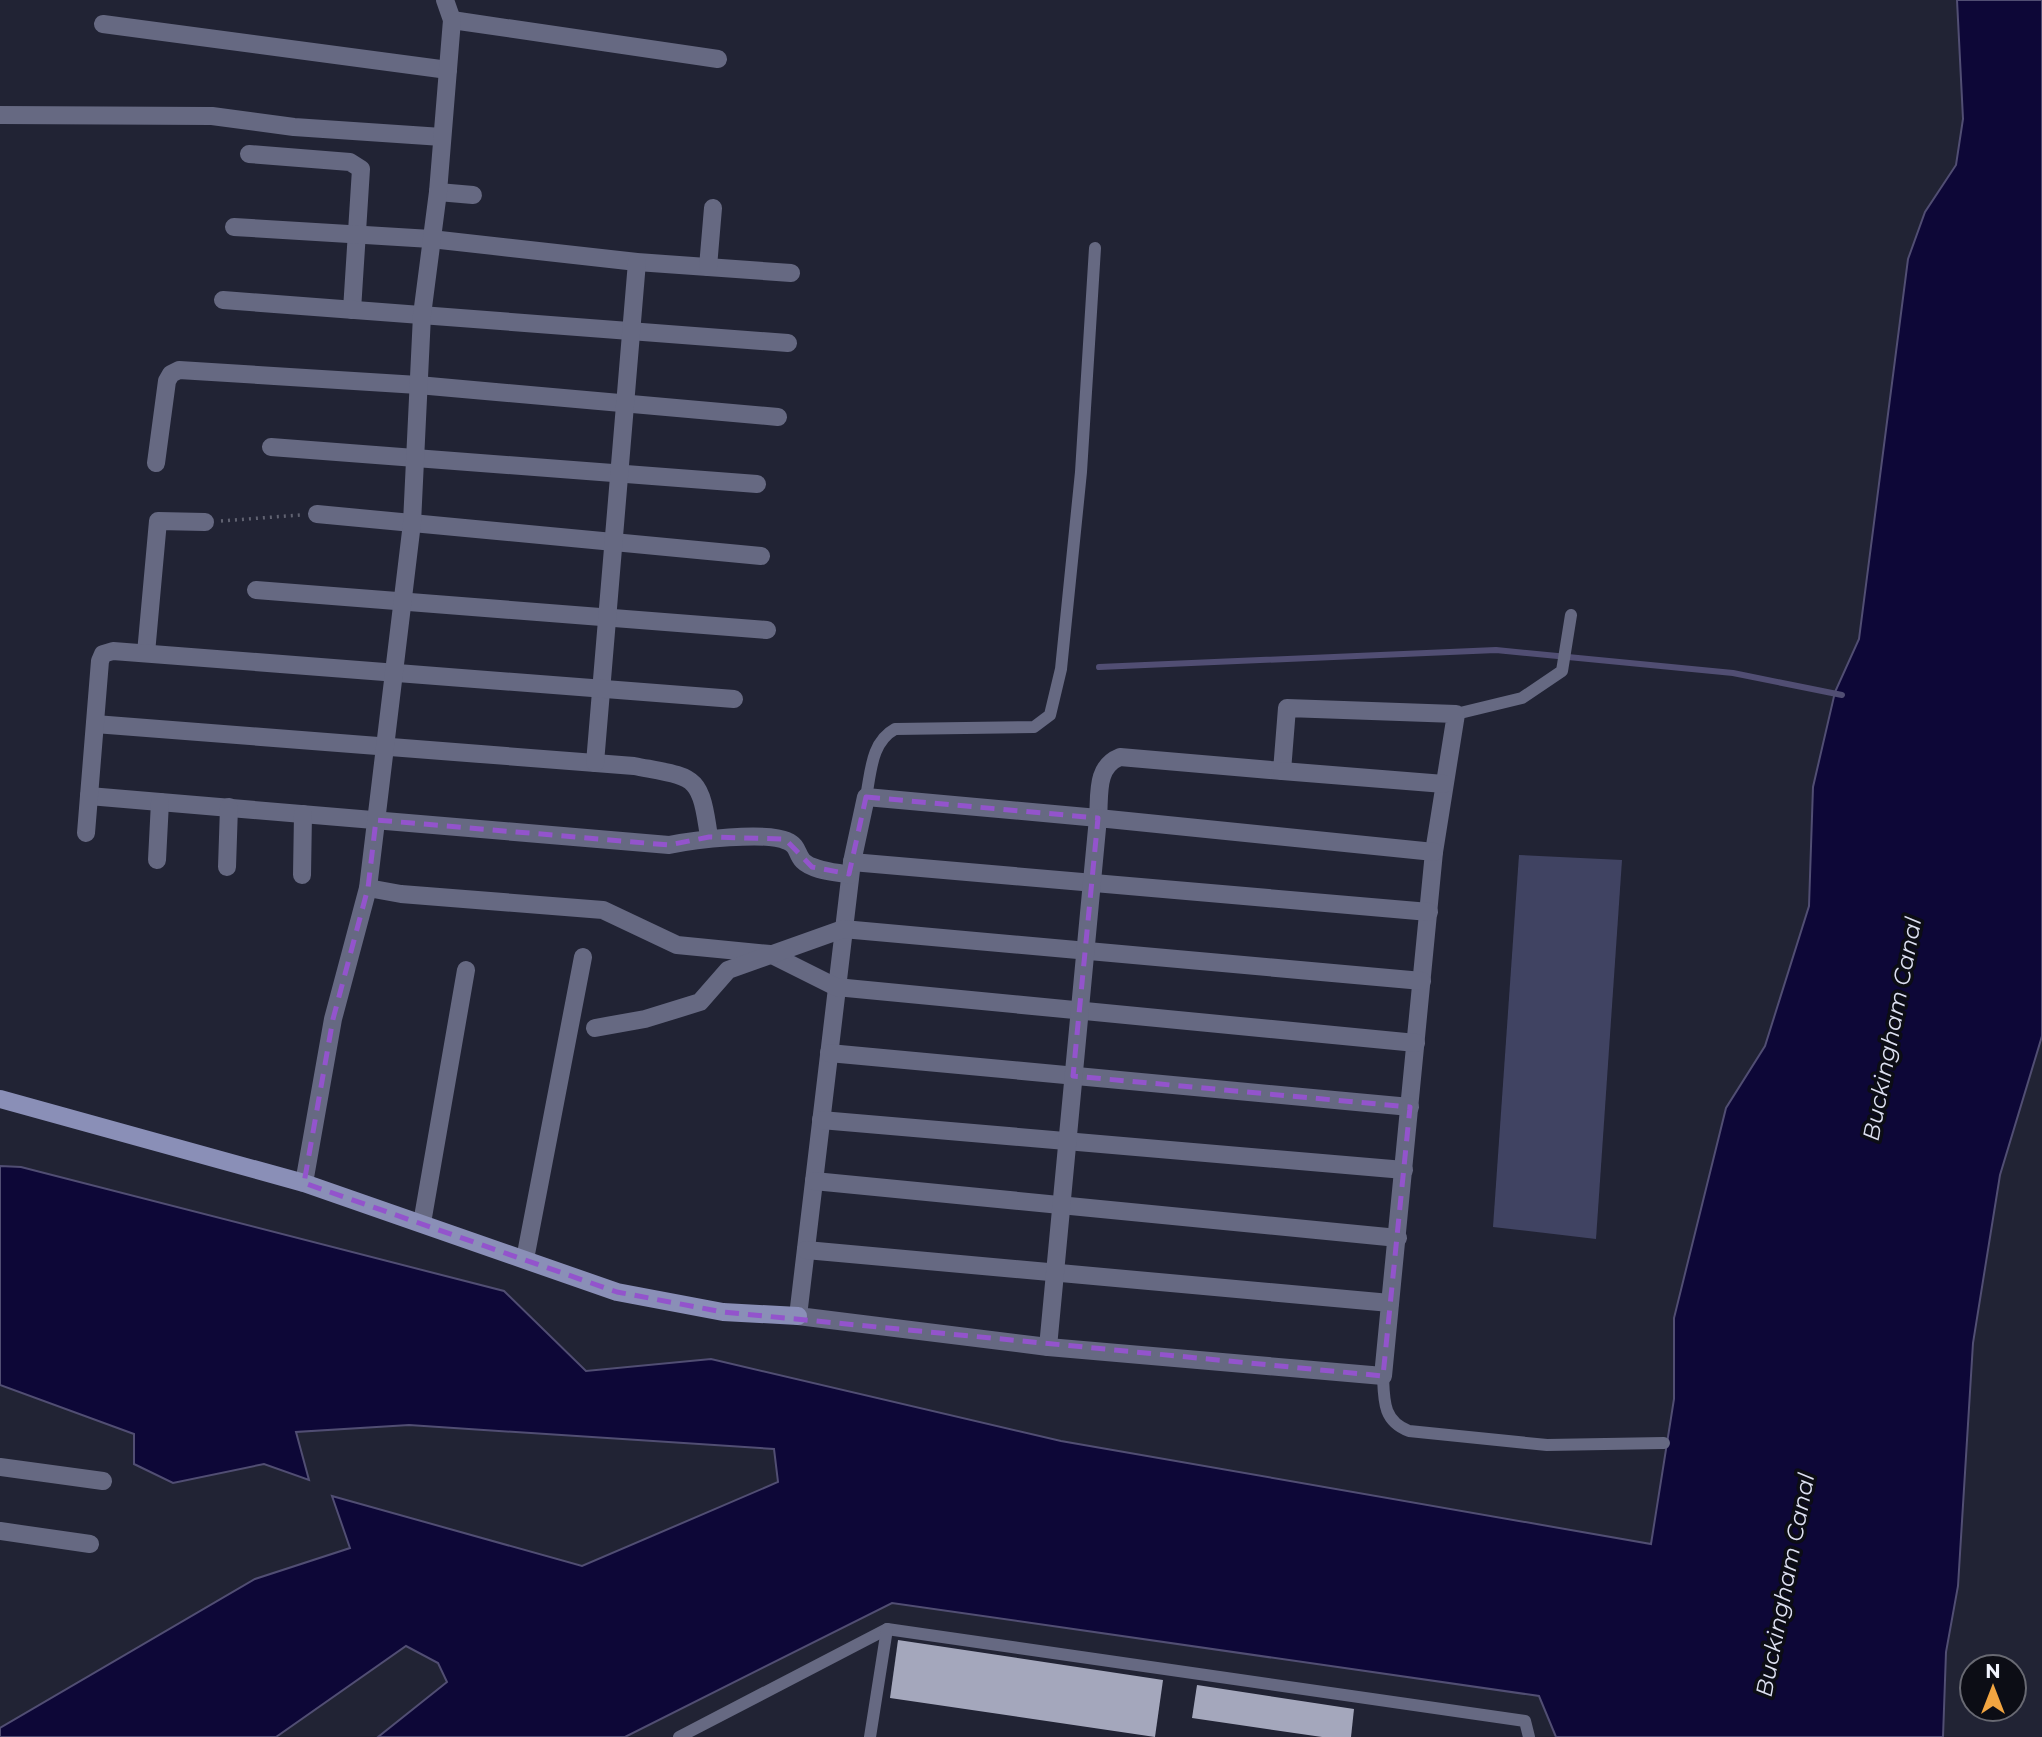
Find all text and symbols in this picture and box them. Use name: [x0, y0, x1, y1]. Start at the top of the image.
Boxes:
water label: Buckingham Canal: [1857, 914, 1928, 1143]
water label: Buckingham Canal: [1750, 1470, 1821, 1699]
north arrow: [1958, 1653, 2028, 1723]
text: N: [1985, 1660, 2001, 1683]

